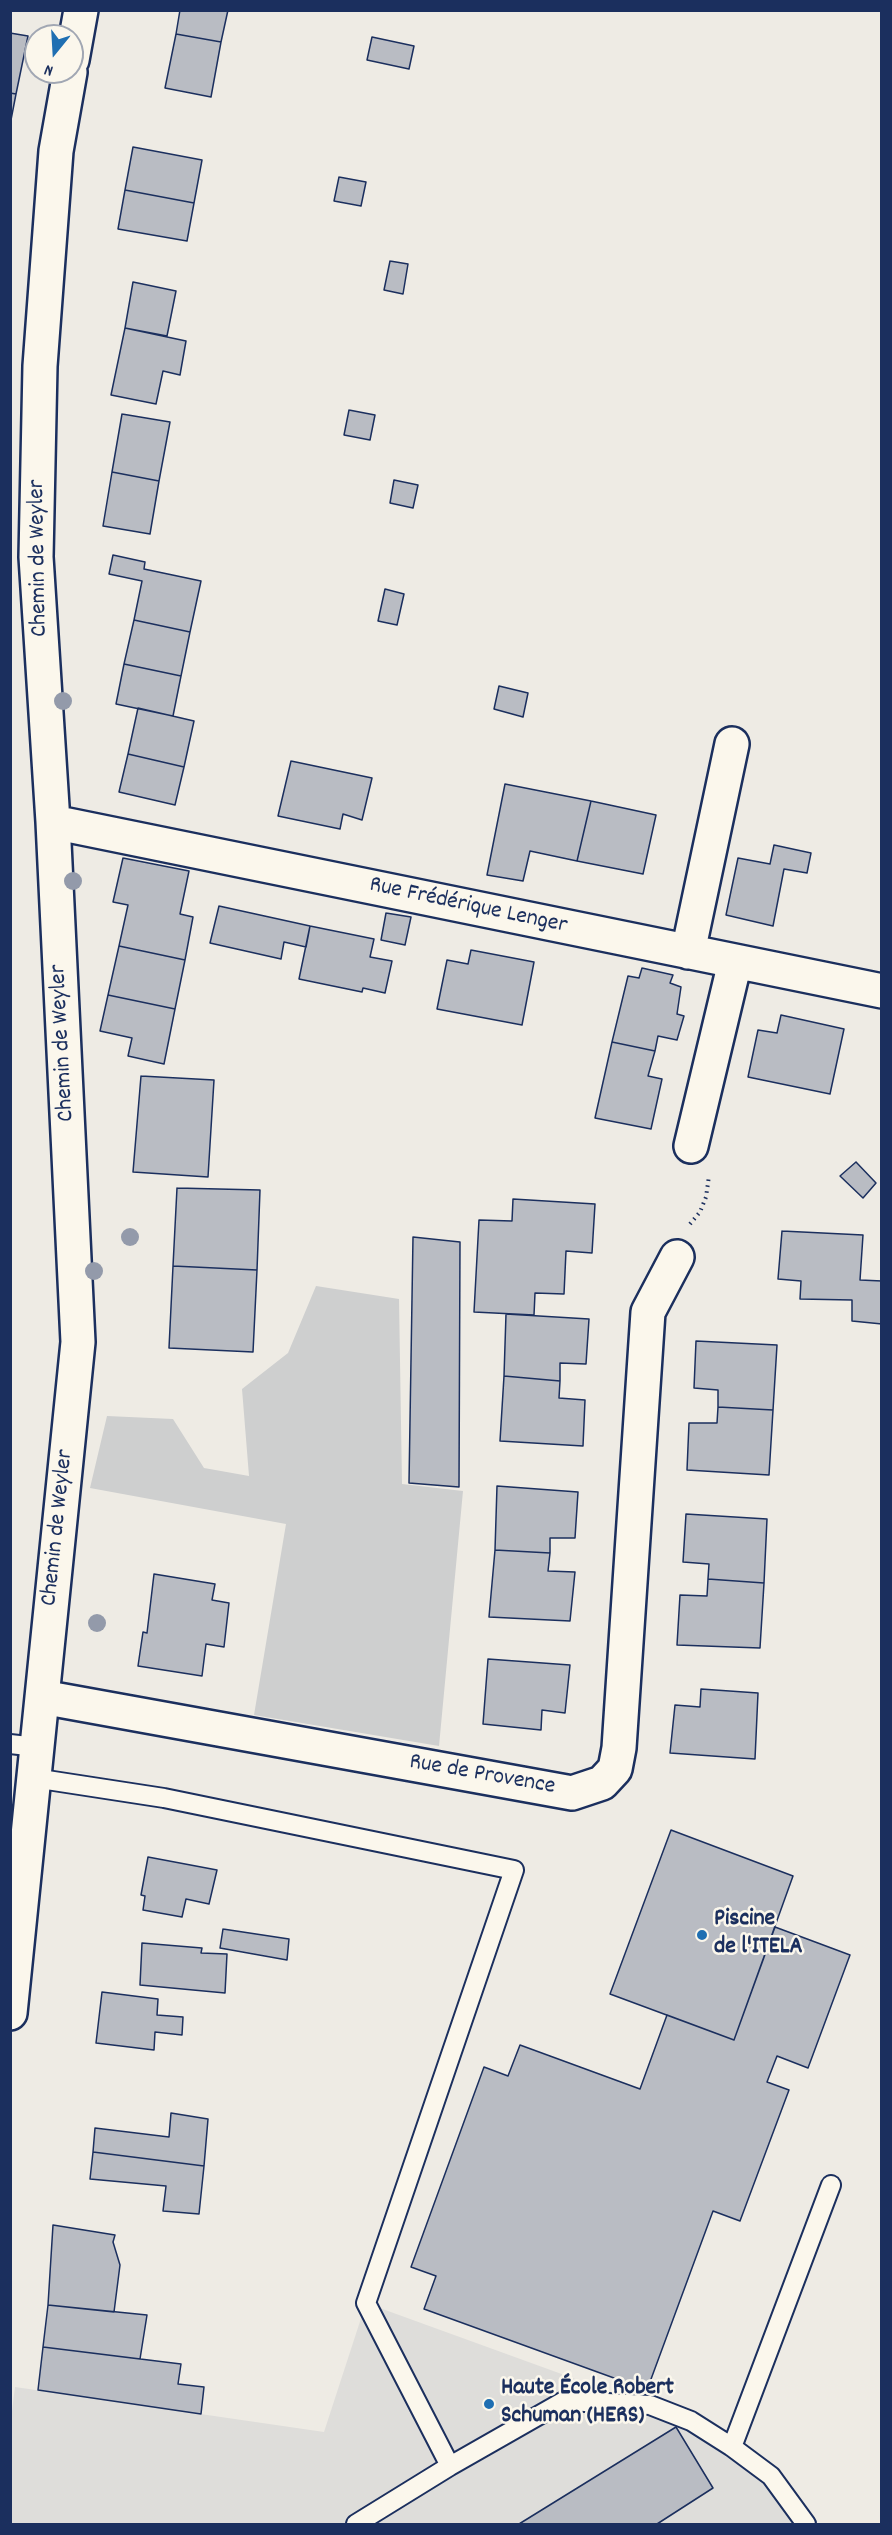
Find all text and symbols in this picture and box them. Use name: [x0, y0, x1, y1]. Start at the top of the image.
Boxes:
north arrow: [24, 24, 84, 84]
text: N: [42, 58, 56, 82]
street label: Chemin de Weyler: [24, 479, 56, 637]
street label: Rue Frédérique Lenger: [366, 872, 570, 942]
street label: Chemin de Weyler: [46, 964, 82, 1122]
street label: Chemin de Weyler: [36, 1448, 82, 1608]
street label: Rue de Provence: [407, 1749, 557, 1803]
place label: Piscine de l'ITELA: [714, 1907, 803, 1963]
marker: Piscine de l'ITELA: [695, 1928, 709, 1942]
place label: Haute École Robert Schuman (HERS): [501, 2376, 674, 2432]
marker: Haute École Robert Schuman (HERS): [482, 2397, 496, 2411]

